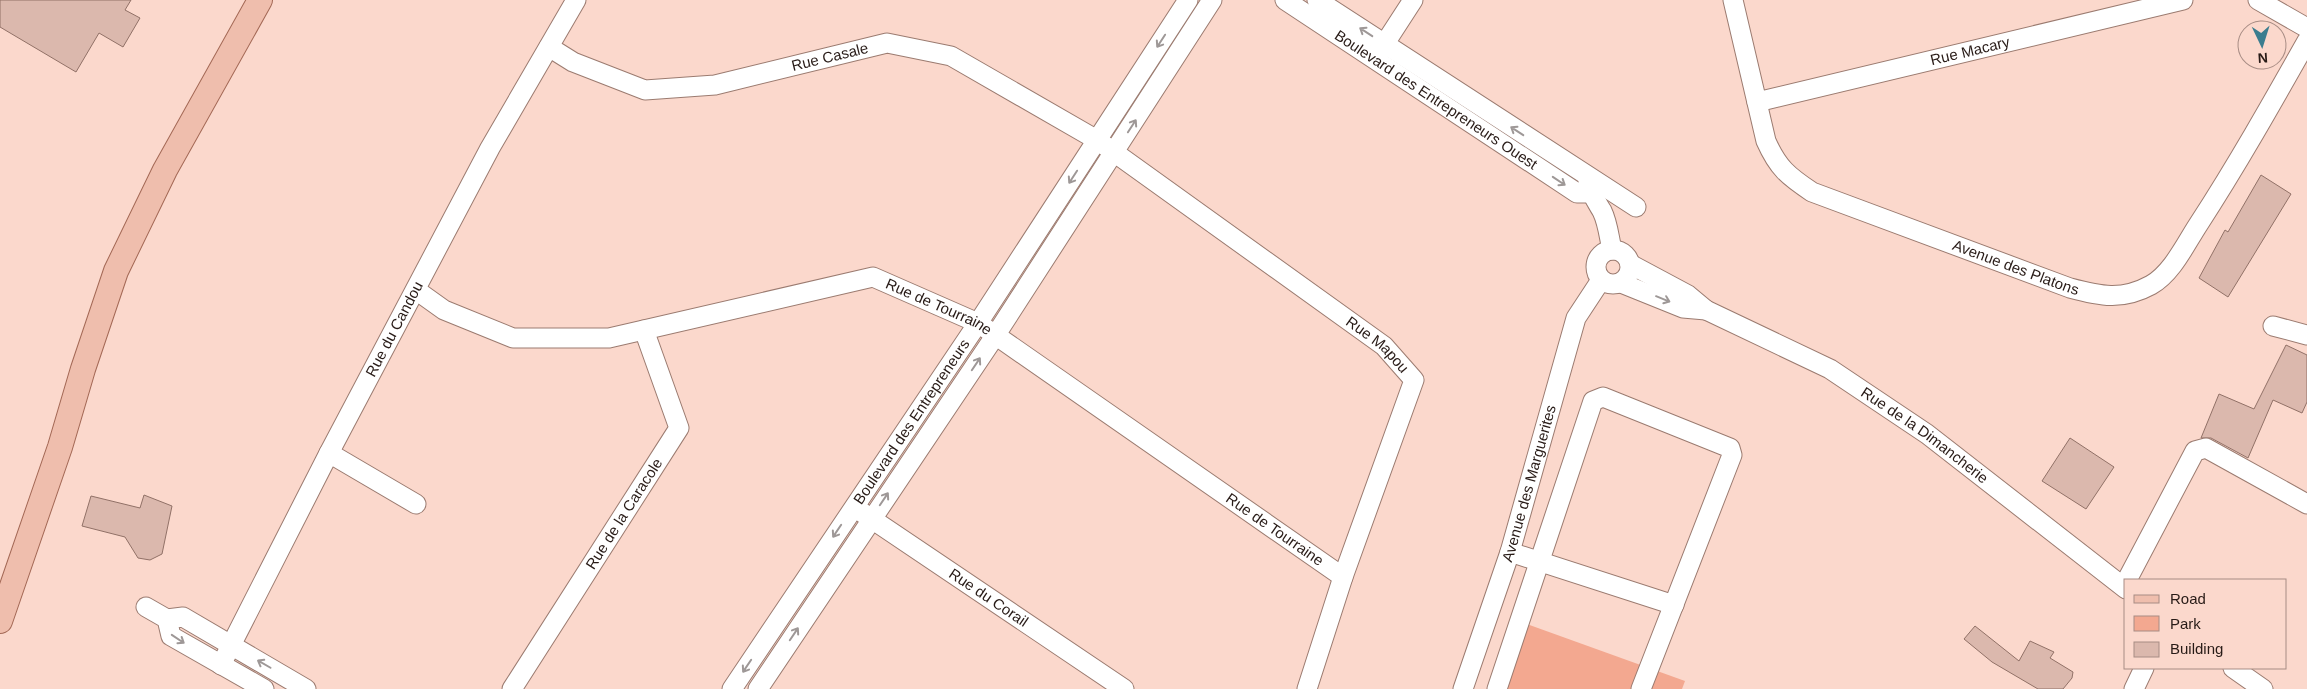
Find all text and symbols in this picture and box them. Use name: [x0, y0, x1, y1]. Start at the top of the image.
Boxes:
north arrow: [2237, 20, 2287, 70]
street label: Boulevard des Entrepreneurs Ouest: [1332, 26, 1542, 173]
one-way arrow: [1360, 26, 1374, 36]
street label: Rue Macary: [1929, 33, 2012, 68]
one-way arrow: [1156, 34, 1166, 48]
street label: Rue Casale: [790, 39, 870, 74]
text: N: [2257, 50, 2269, 66]
one-way arrow: [1127, 119, 1137, 133]
one-way arrow: [1510, 125, 1524, 135]
one-way arrow: [1068, 170, 1078, 184]
one-way arrow: [1552, 176, 1566, 186]
street label: Avenue des Platons: [1950, 236, 2081, 298]
street label: Rue de Tourraine: [883, 275, 995, 338]
street label: Rue du Candou: [362, 278, 426, 379]
one-way arrow: [1655, 295, 1670, 305]
street label: Rue Mapou: [1343, 313, 1413, 376]
street label: Boulevard des Entrepreneurs: [850, 336, 973, 507]
one-way arrow: [971, 357, 981, 371]
street label: Rue de la Dimancherie: [1858, 383, 1992, 486]
street label: Avenue des Marguerites: [1498, 403, 1559, 564]
street label: Rue de la Caracole: [582, 455, 665, 572]
street label: Rue de Tourraine: [1223, 489, 1327, 569]
one-way arrow: [879, 492, 889, 506]
one-way arrow: [832, 524, 842, 538]
street label: Rue du Corail: [946, 565, 1032, 630]
legend: [2124, 579, 2287, 669]
text: Road: [2170, 590, 2206, 607]
text: Park: [2170, 615, 2201, 632]
one-way arrow: [789, 627, 799, 641]
one-way arrow: [171, 634, 185, 644]
text: Building: [2170, 640, 2223, 657]
one-way arrow: [257, 659, 271, 669]
one-way arrow: [742, 659, 752, 673]

